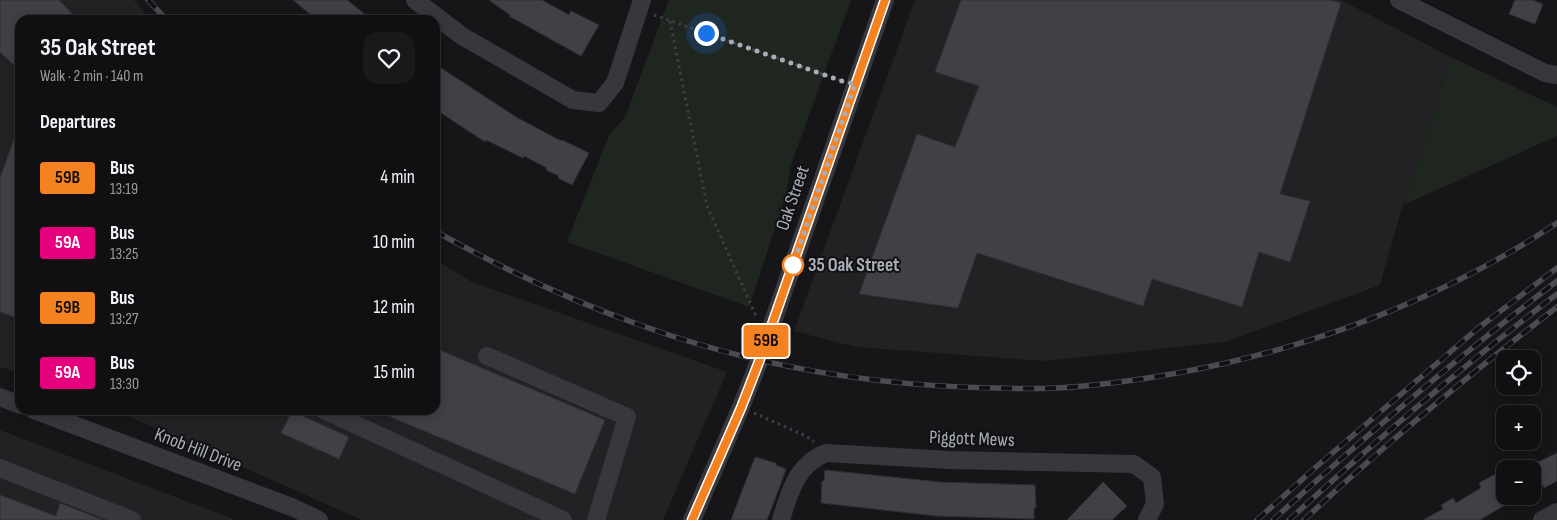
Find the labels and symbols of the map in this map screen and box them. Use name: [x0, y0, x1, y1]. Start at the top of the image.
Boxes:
your location: [694, 21, 719, 46]
street label: Oak Street: [771, 162, 815, 233]
marker: 35 Oak Street: [782, 254, 804, 276]
place label: 35 Oak Street: [808, 254, 899, 277]
line badge: 59B: [737, 325, 795, 357]
street label: Knob Hill Drive: [151, 423, 245, 477]
street label: Piggott Mews: [929, 426, 1015, 452]

